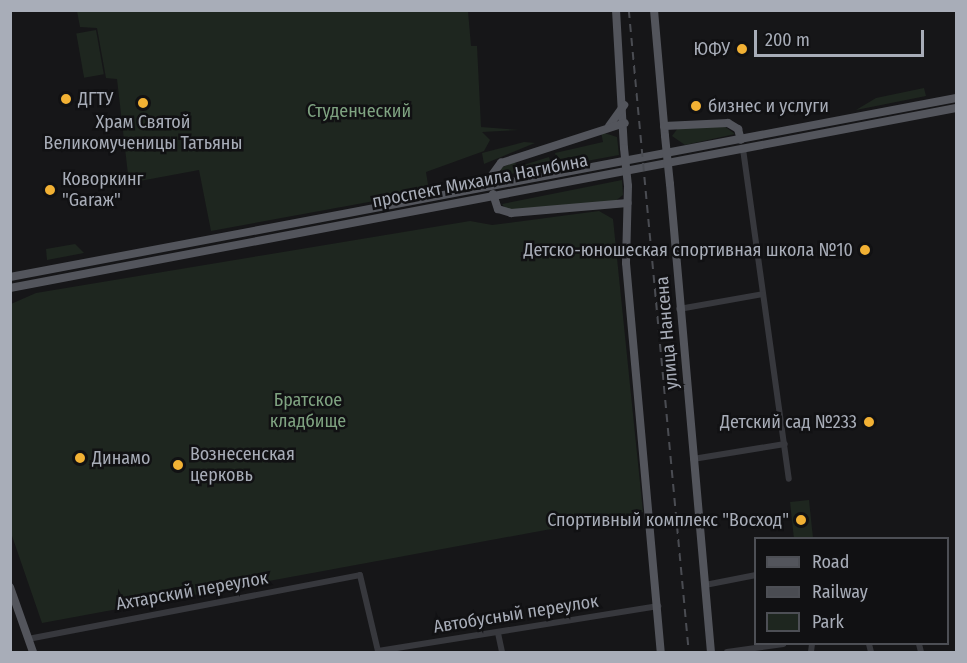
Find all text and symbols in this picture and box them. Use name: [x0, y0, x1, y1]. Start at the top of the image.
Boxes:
scale bar: [757, 18, 926, 56]
text: 200 m: [765, 29, 810, 51]
place label: ЮФУ: [693, 38, 730, 60]
marker: ЮФУ: [735, 42, 749, 56]
place label: ДГТУ: [78, 88, 113, 110]
marker: ДГТУ: [59, 92, 73, 106]
place label: бизнес и услуги: [708, 95, 829, 117]
marker: Храм Святой Великомученицы Татьяны: [136, 96, 150, 110]
marker: бизнес и услуги: [689, 99, 703, 113]
park label: Студенческий: [307, 100, 411, 122]
place label: Храм Святой Великомученицы Татьяны: [44, 112, 242, 154]
street label: проспект Михаила Нагибина: [370, 149, 590, 213]
place label: Коворкинг "Gаraж": [62, 169, 144, 212]
marker: Коворкинг "Gаraж": [43, 183, 57, 197]
place label: Детско-юношеская спортивная школа №10: [523, 239, 853, 261]
marker: Детско-юношеская спортивная школа №10: [858, 243, 872, 257]
street label: улица Нансена: [651, 276, 683, 390]
park label: Братское кладбище: [270, 390, 346, 432]
place label: Детский сад №233: [720, 411, 857, 433]
marker: Детский сад №233: [862, 415, 876, 429]
place label: Вознесенская церковь: [190, 444, 295, 486]
place label: Динамо: [92, 447, 150, 469]
marker: Динамо: [73, 451, 87, 465]
marker: Вознесенская церковь: [171, 458, 185, 472]
place label: Спортивный комплекс "Восход": [547, 509, 789, 531]
marker: Спортивный комплекс "Восход": [794, 513, 808, 527]
legend: [754, 537, 949, 645]
text: Road: [812, 551, 849, 573]
street label: Ахтарский переулок: [114, 567, 270, 615]
text: Railway: [812, 581, 868, 603]
street label: Автобусный переулок: [432, 590, 600, 638]
text: Park: [812, 611, 844, 633]

